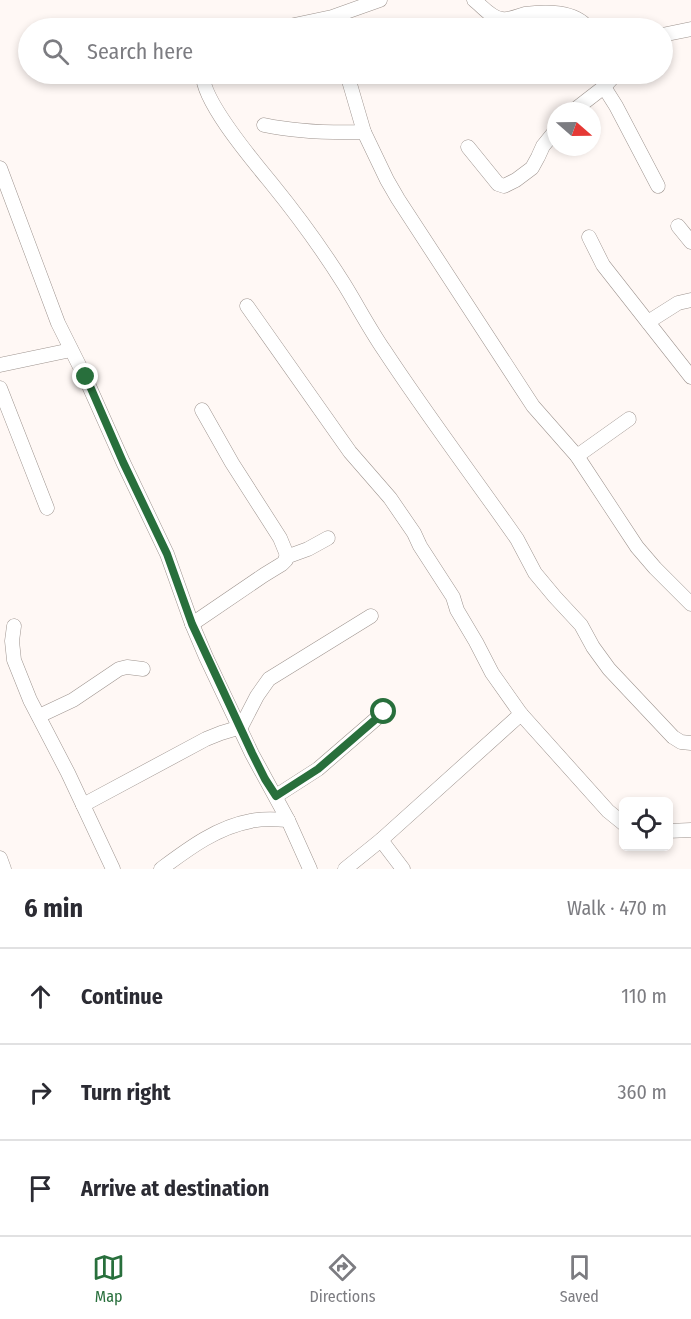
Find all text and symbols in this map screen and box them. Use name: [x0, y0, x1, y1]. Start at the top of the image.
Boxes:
search box: [18, 18, 673, 84]
icon: search: [39, 35, 72, 68]
text: Search here: [87, 38, 193, 65]
north arrow: [547, 102, 601, 156]
route end: [72, 363, 98, 389]
route start: [370, 698, 396, 724]
map controls: [619, 797, 673, 851]
button: locate: [619, 797, 673, 851]
text: 6 min: [24, 893, 83, 924]
text: Walk · 470 m: [567, 896, 667, 920]
icon: ahead: [24, 980, 57, 1013]
text: Continue: [81, 983, 163, 1010]
text: 110 m: [621, 984, 667, 1008]
icon: right: [24, 1076, 57, 1109]
text: Turn right: [81, 1079, 170, 1106]
text: 360 m: [618, 1080, 667, 1104]
icon: arrive: [24, 1172, 57, 1205]
text: Arrive at destination: [81, 1175, 269, 1202]
tab: Map: [92, 1251, 125, 1306]
tab: Directions: [309, 1251, 376, 1306]
tab: Saved: [560, 1251, 599, 1306]

